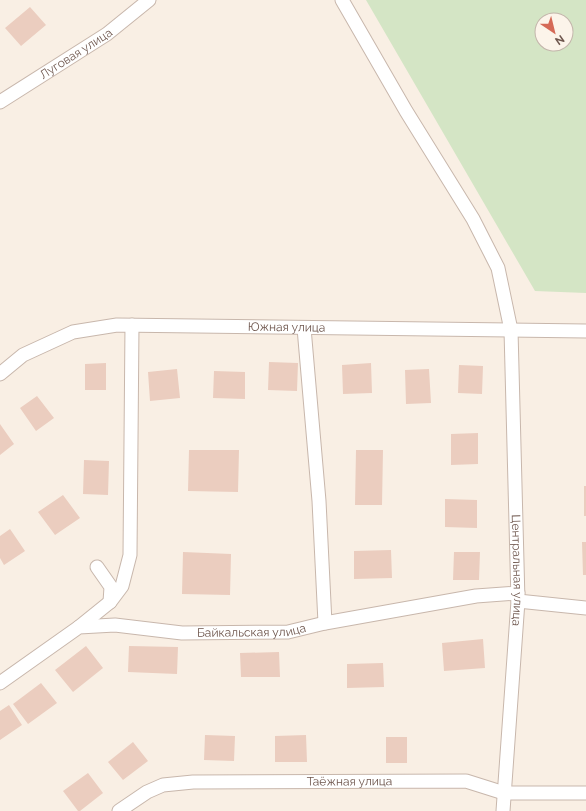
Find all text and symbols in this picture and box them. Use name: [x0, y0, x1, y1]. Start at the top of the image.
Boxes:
north arrow: [534, 12, 574, 52]
street label: Луговая улица: [37, 26, 115, 82]
text: N: [552, 32, 567, 48]
street label: Южная улица: [248, 320, 326, 335]
street label: Центральная улица: [509, 514, 525, 627]
street label: Байкальская улица: [197, 621, 307, 640]
street label: Таёжная улица: [307, 774, 392, 789]

